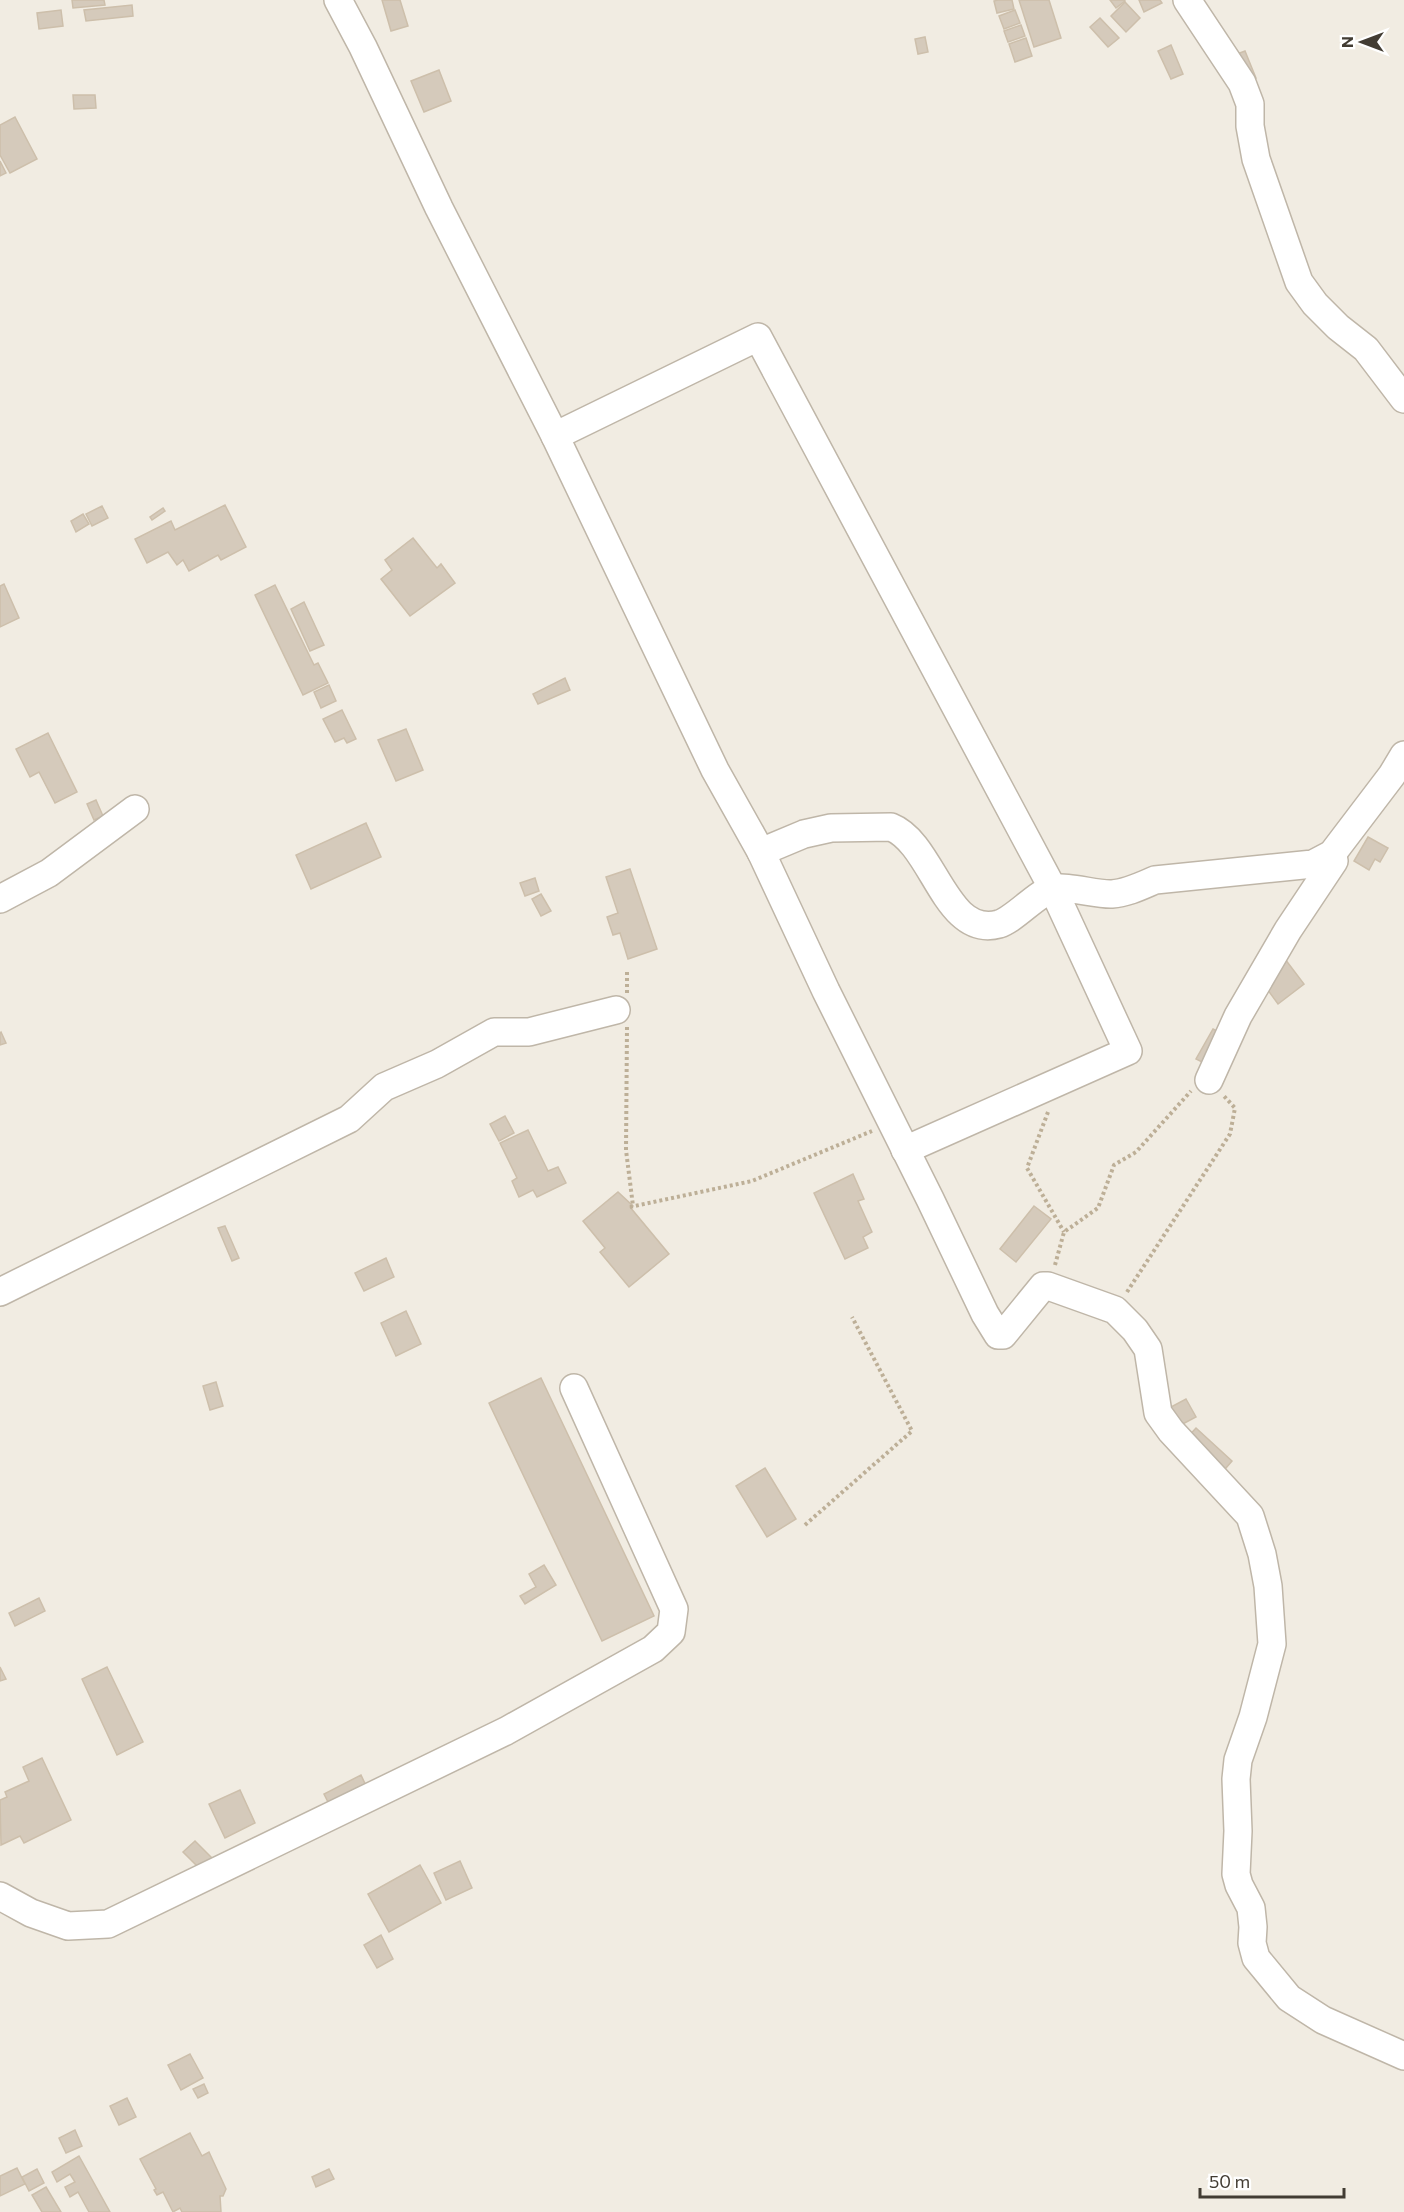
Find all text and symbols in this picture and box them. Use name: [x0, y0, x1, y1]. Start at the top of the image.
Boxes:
north arrow: [1332, 12, 1392, 72]
text: N: [1337, 36, 1356, 48]
scale bar: [1200, 2161, 1344, 2199]
text: 50 m: [1209, 2170, 1250, 2192]

